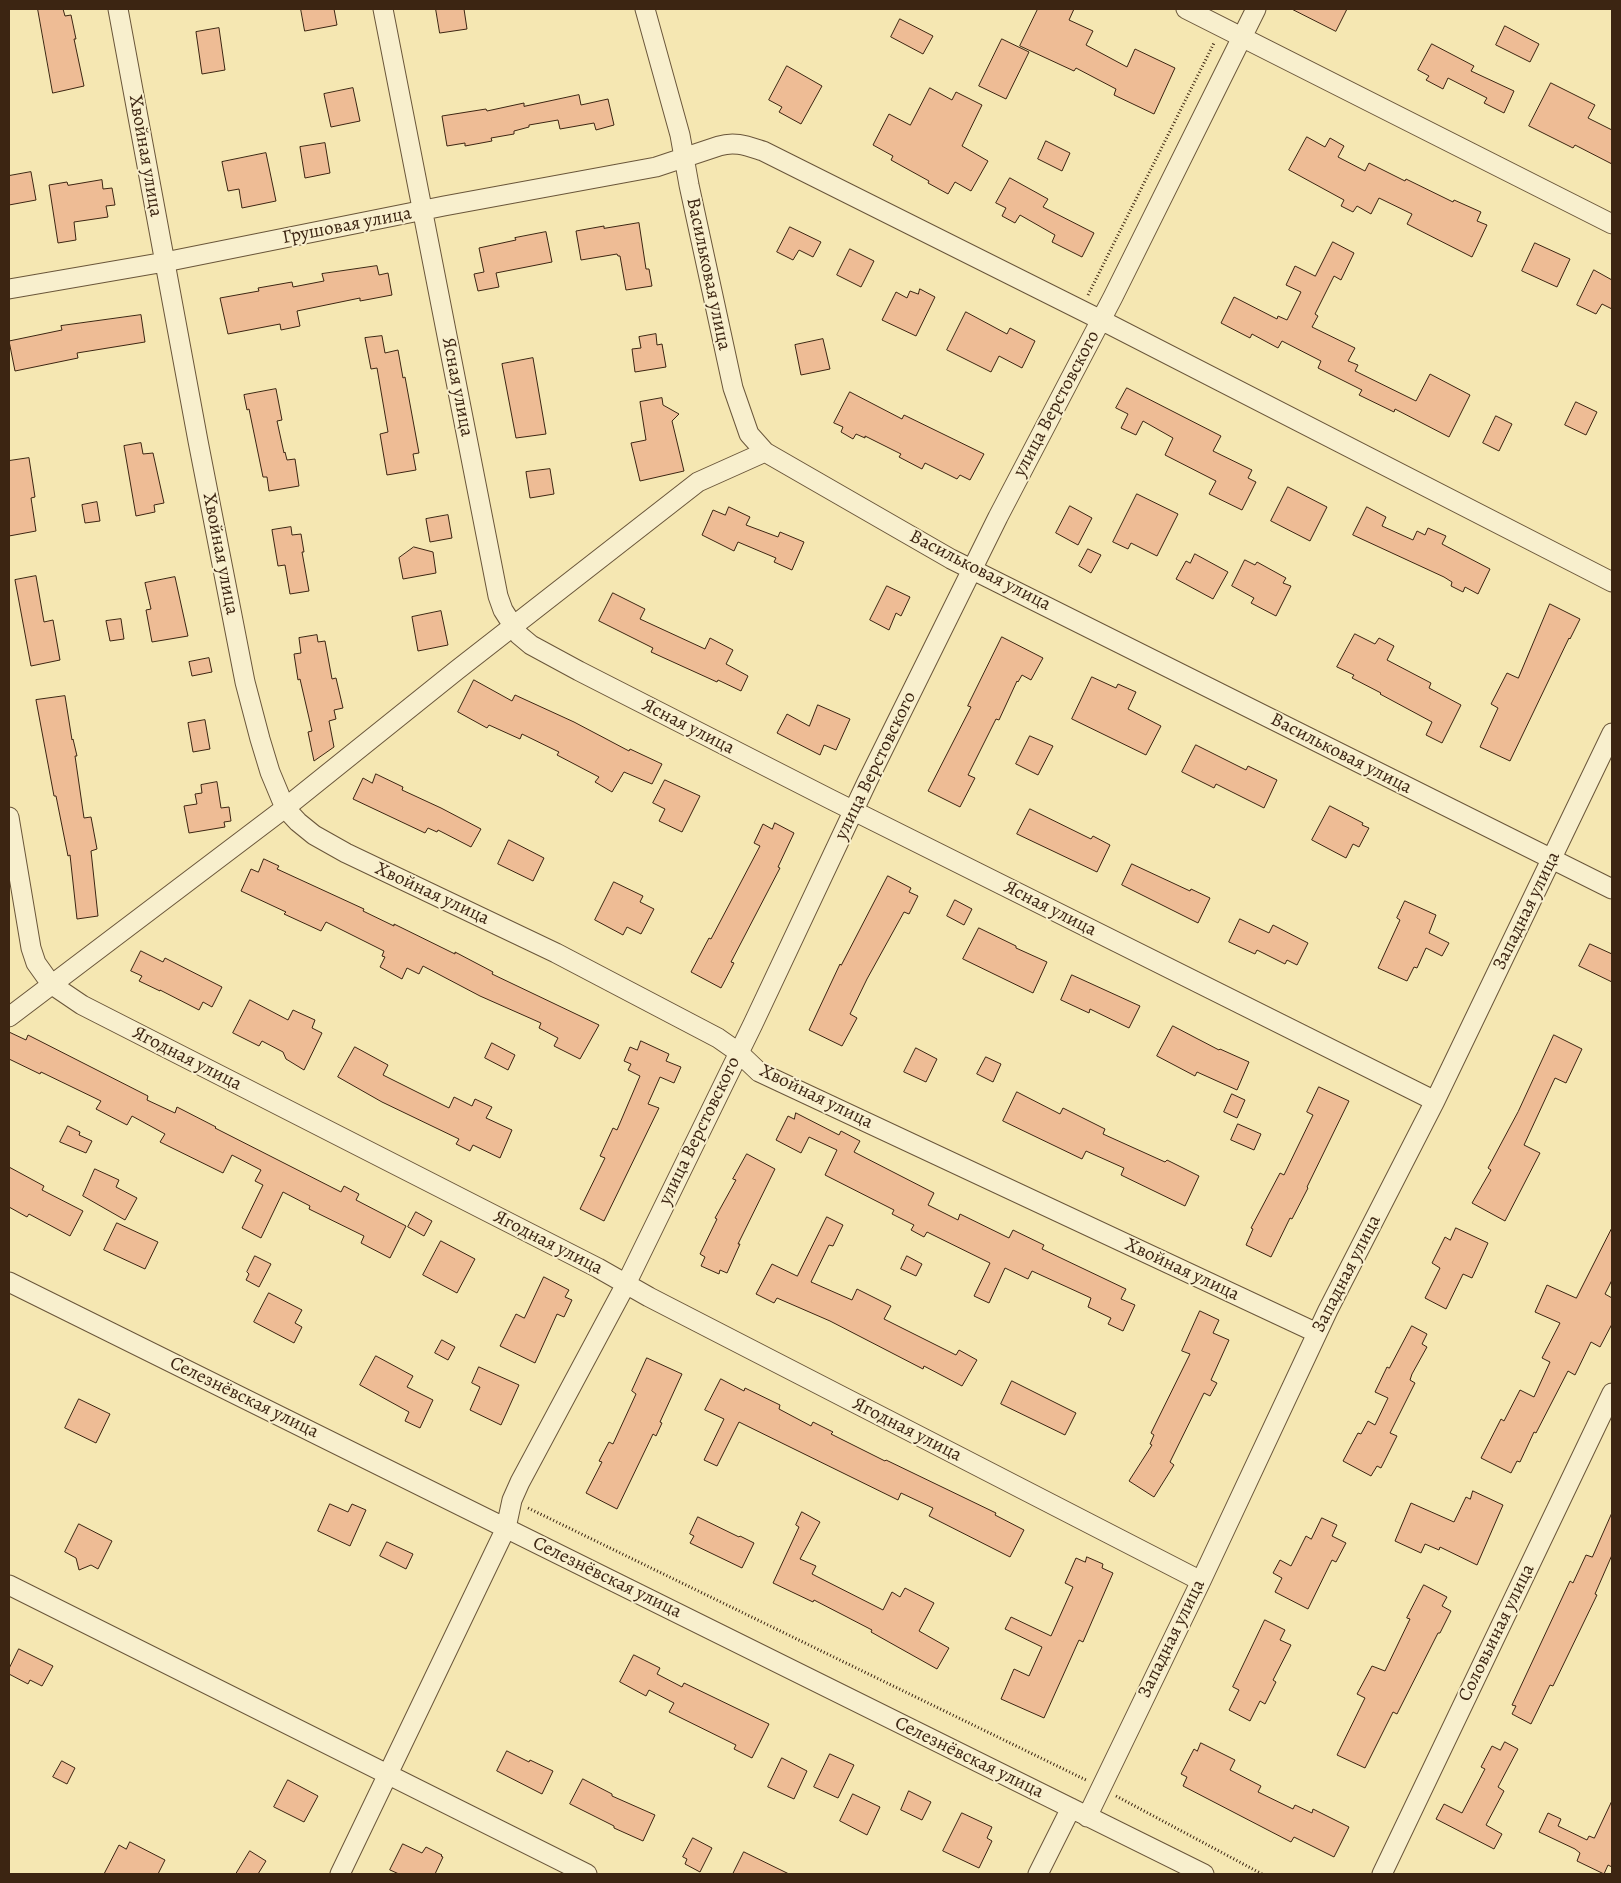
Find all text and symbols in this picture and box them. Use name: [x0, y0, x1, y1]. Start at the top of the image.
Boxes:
street label: Хвойная улица: [123, 93, 167, 219]
street label: Васильковая улица: [681, 196, 735, 352]
street label: Грушовая улица: [280, 202, 414, 250]
street label: улица Верстовского: [1009, 327, 1105, 481]
street label: Ясная улица: [436, 335, 478, 439]
street label: Хвойная улица: [197, 491, 243, 617]
street label: Васильковая улица: [906, 526, 1054, 616]
street label: улица Верстовского: [830, 688, 922, 844]
street label: Ясная улица: [638, 694, 738, 760]
street label: Васильковая улица: [1267, 709, 1415, 799]
street label: Западная улица: [1488, 848, 1566, 974]
street label: Хвойная улица: [371, 858, 493, 930]
street label: Ясная улица: [1000, 876, 1100, 942]
street label: Ягодная улица: [129, 1022, 245, 1096]
street label: улица Верстовского: [654, 1053, 746, 1209]
street label: Хвойная улица: [756, 1060, 876, 1134]
street label: Ягодная улица: [490, 1206, 606, 1280]
street label: Западная улица: [1308, 1211, 1386, 1337]
street label: Хвойная улица: [1121, 1234, 1243, 1306]
street label: Селезнёвская улица: [166, 1352, 322, 1444]
street label: Ягодная улица: [849, 1393, 965, 1467]
street label: Селезнёвская улица: [529, 1532, 685, 1624]
street label: Соловьиная улица: [1454, 1561, 1540, 1705]
street label: Западная улица: [1133, 1576, 1211, 1702]
street label: Селезнёвская улица: [891, 1712, 1047, 1804]

